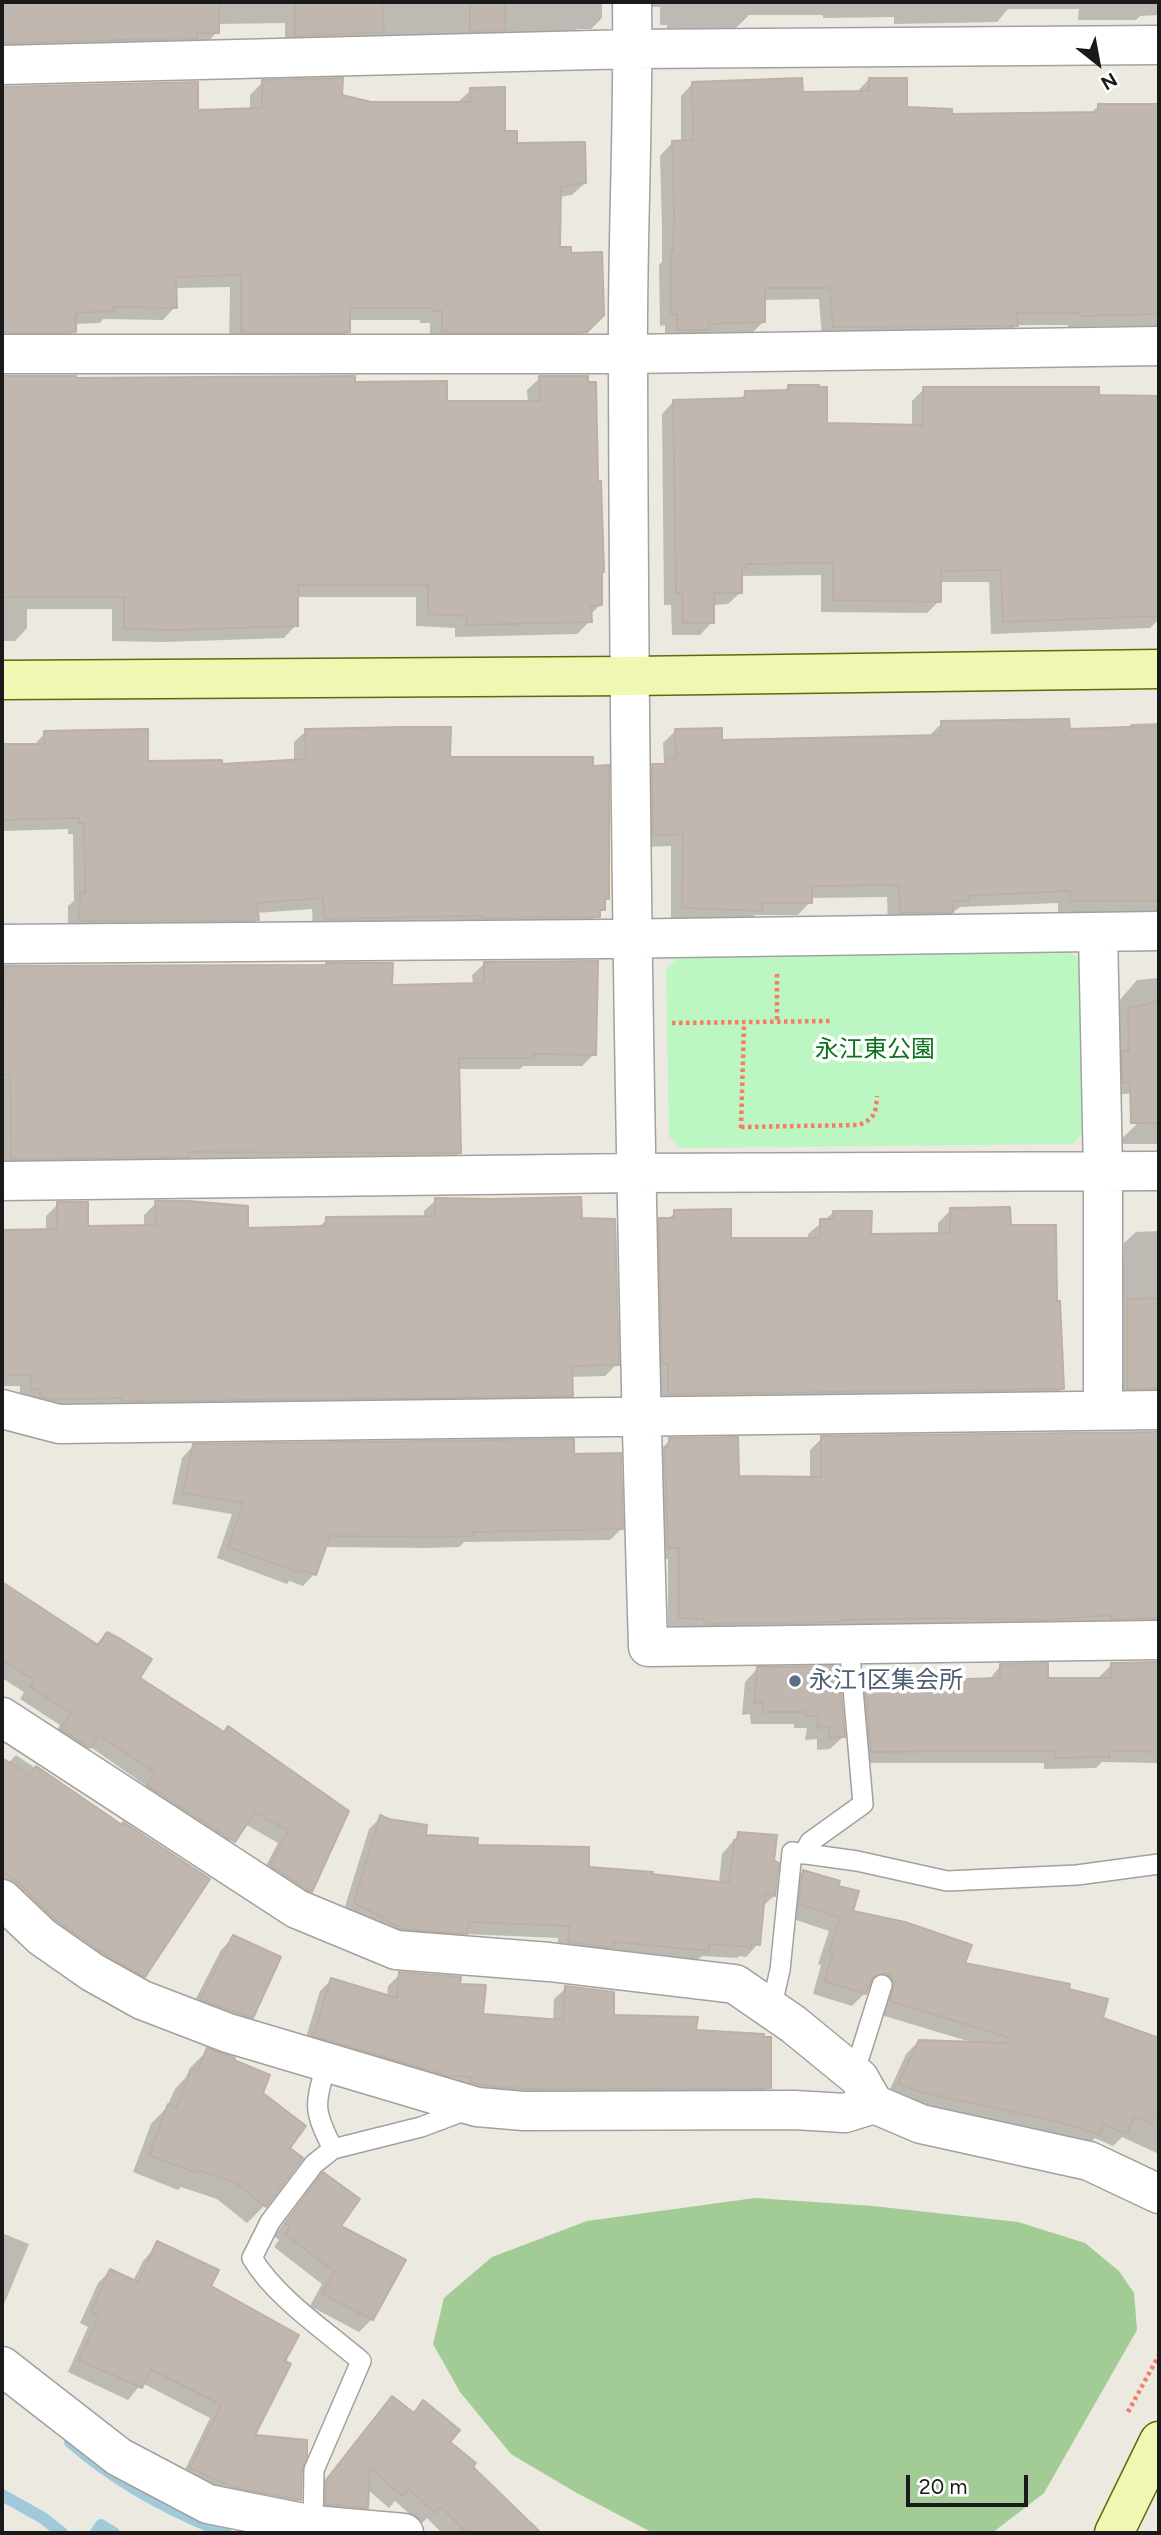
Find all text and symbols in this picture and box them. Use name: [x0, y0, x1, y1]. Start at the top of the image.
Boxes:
north arrow: [1063, 28, 1133, 98]
text: N: [1097, 68, 1121, 95]
park label: 永江東公園: [815, 1036, 935, 1064]
place label: 永江1区集会所: [809, 1667, 963, 1695]
marker: 永江1区集会所: [787, 1673, 803, 1689]
scale bar: [909, 2462, 1032, 2506]
text: 20 m: [919, 2474, 967, 2499]

